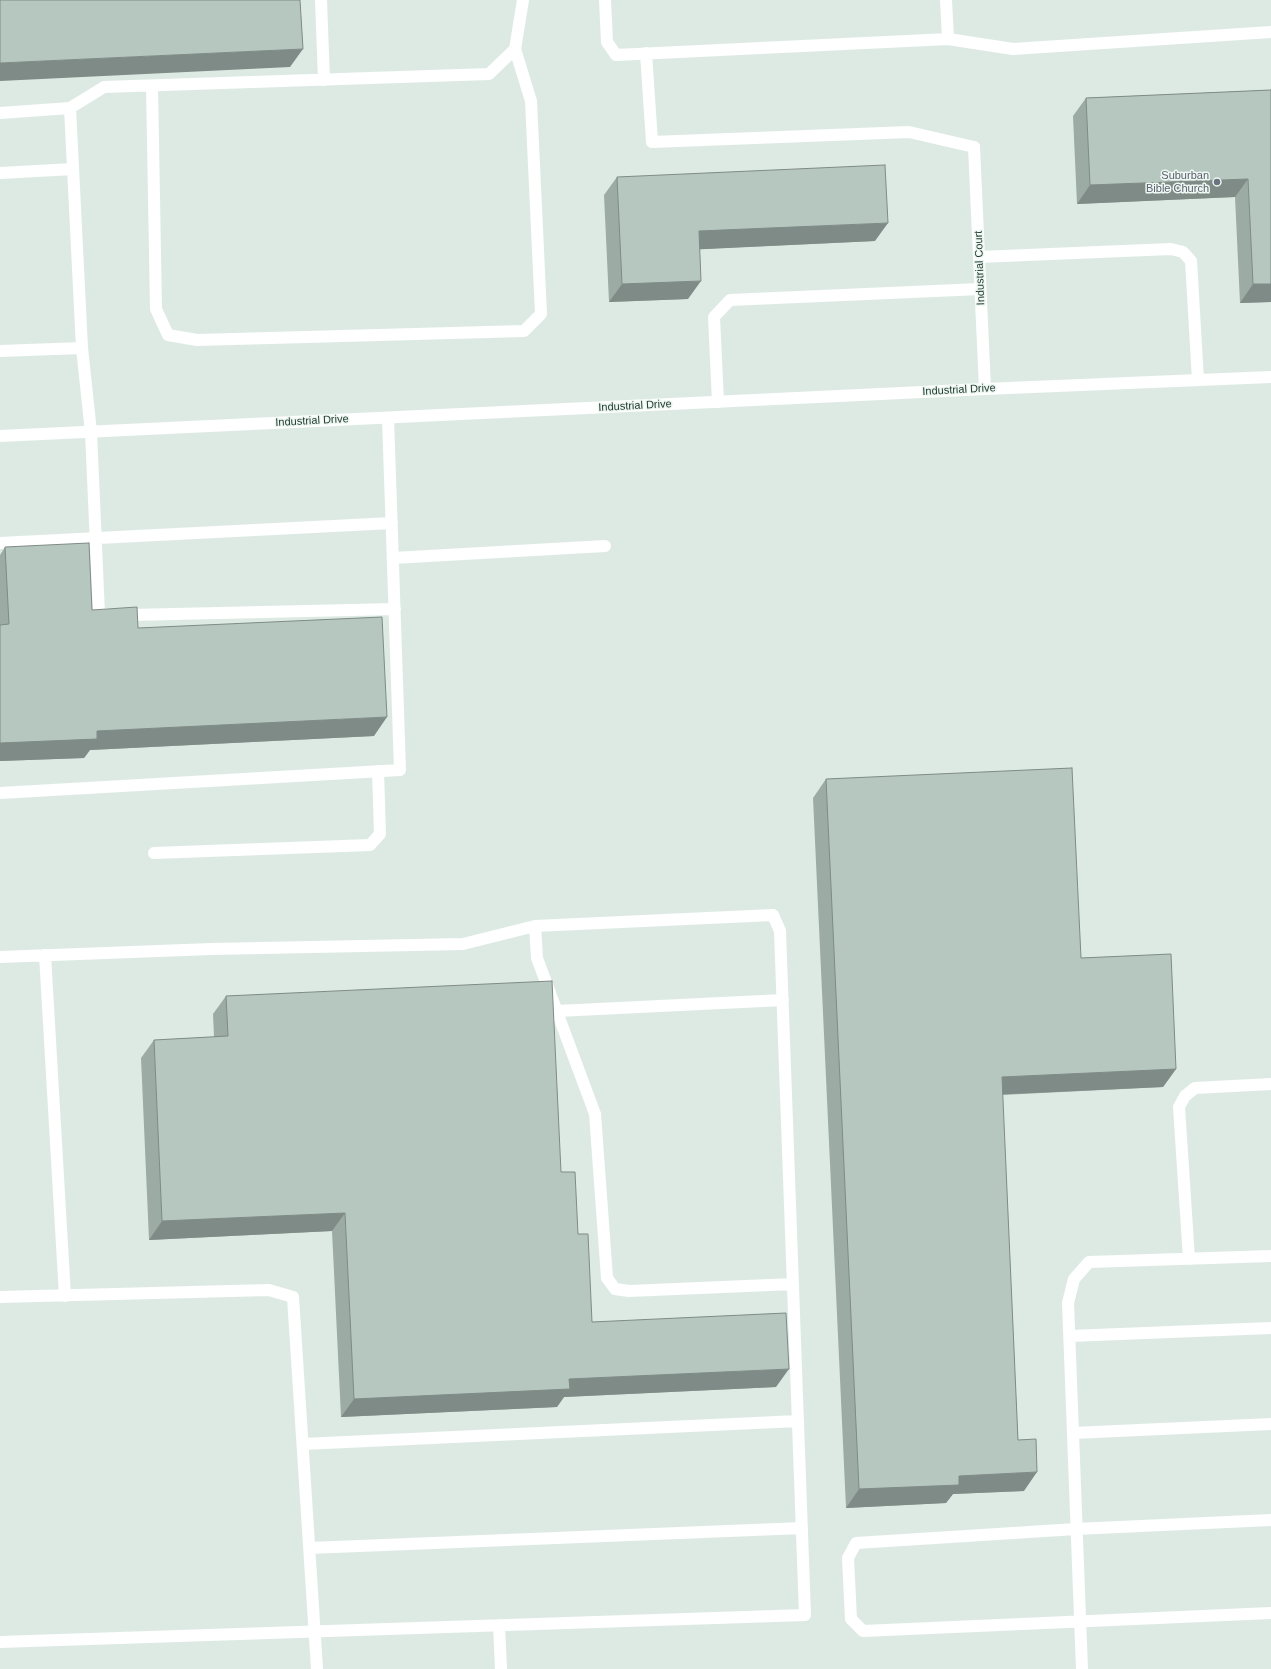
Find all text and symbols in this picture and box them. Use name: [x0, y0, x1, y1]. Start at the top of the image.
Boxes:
place label: Suburban Bible Church: [1146, 169, 1209, 195]
marker: Suburban Bible Church: [1212, 177, 1222, 187]
street label: Industrial Court: [972, 230, 988, 306]
street label: Industrial Drive: [922, 381, 996, 399]
street label: Industrial Drive: [598, 397, 672, 415]
street label: Industrial Drive: [275, 412, 349, 430]

